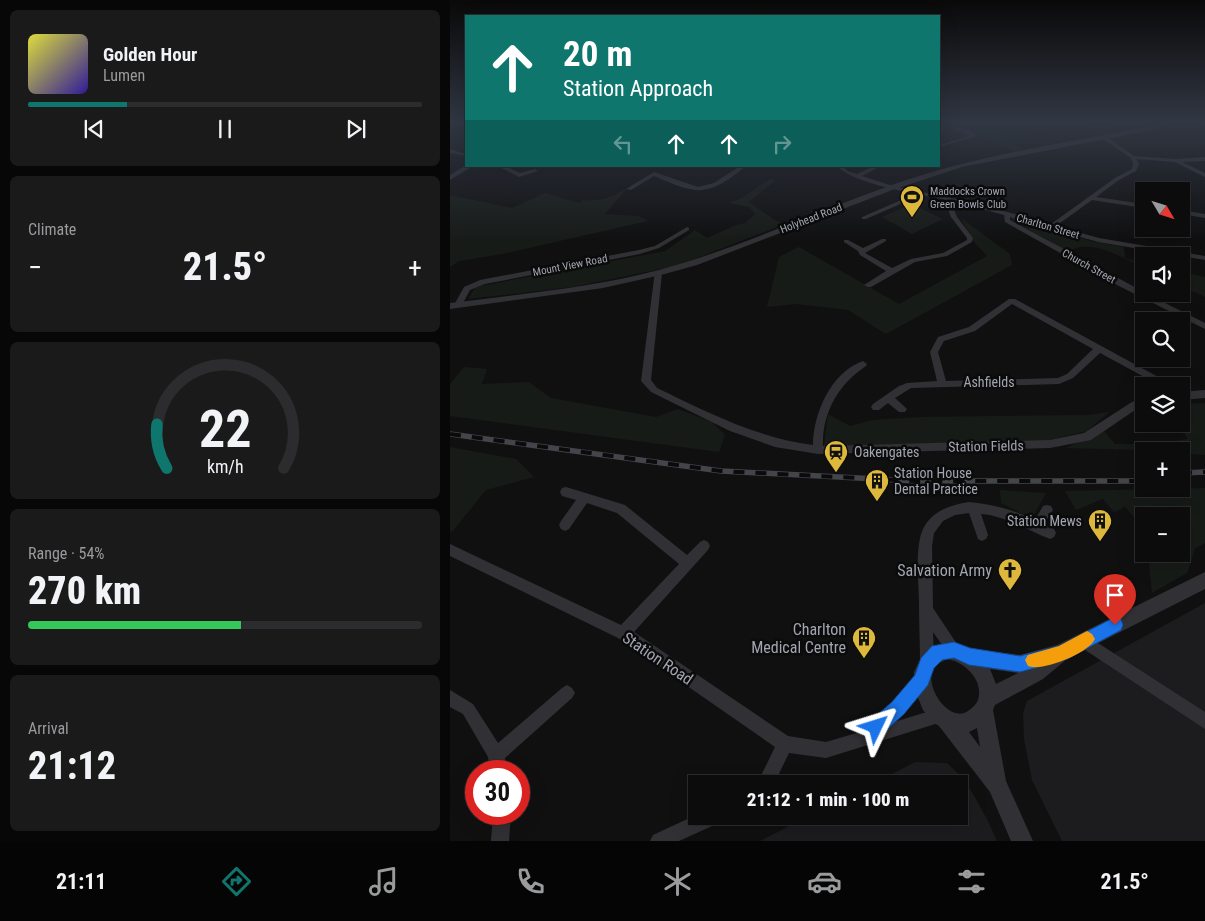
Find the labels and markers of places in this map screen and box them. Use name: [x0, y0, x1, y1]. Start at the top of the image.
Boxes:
sports icon: Maddocks Crown Green Bowls Club: [899, 184, 925, 218]
place label: Maddocks Crown Green Bowls Club: [930, 185, 1006, 211]
station icon: Oakengates: [823, 439, 849, 473]
place label: Oakengates: [854, 444, 919, 460]
place label: Station House Dental Practice: [894, 465, 978, 497]
building icon: Station House Dental Practice: [864, 468, 890, 502]
building icon: Station Mews: [1087, 508, 1113, 542]
place label: Station Mews: [1007, 513, 1082, 529]
church icon: Salvation Army: [997, 557, 1023, 591]
place label: Salvation Army: [897, 561, 992, 580]
pin: [1094, 574, 1136, 625]
place label: Charlton Medical Centre: [751, 620, 846, 657]
building icon: Charlton Medical Centre: [851, 625, 877, 659]

